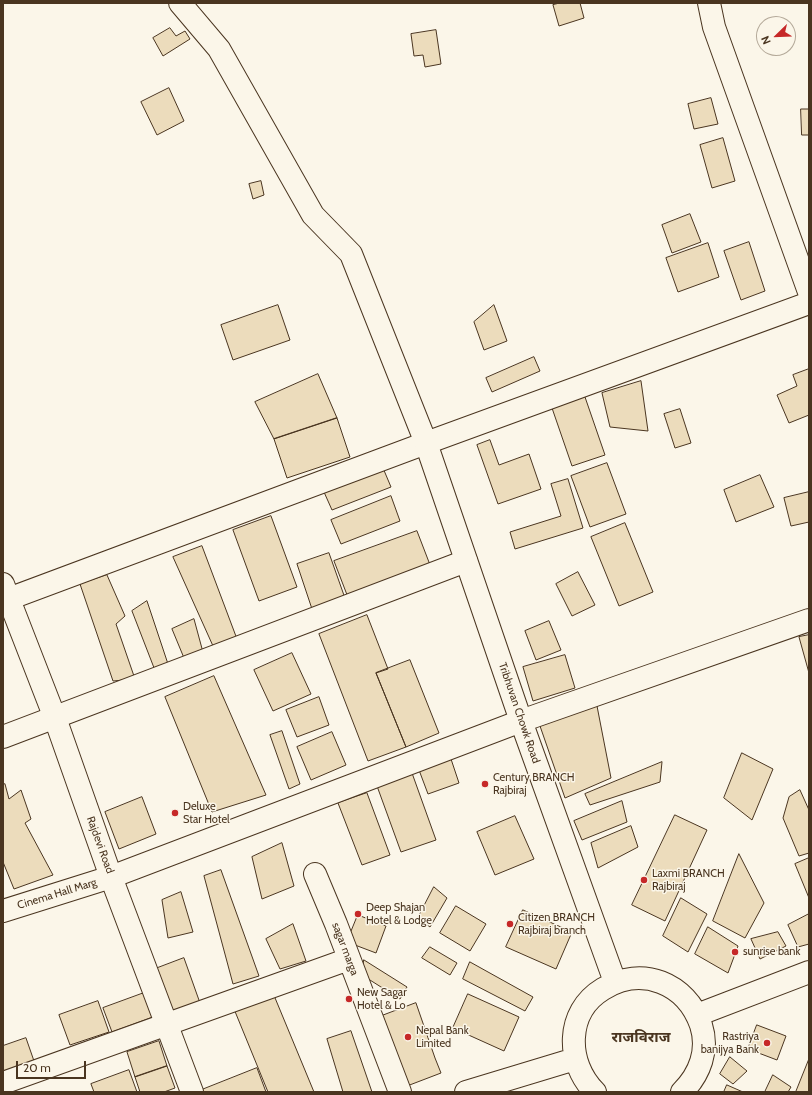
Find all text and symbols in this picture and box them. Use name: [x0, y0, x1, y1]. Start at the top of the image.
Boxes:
north arrow: [756, 16, 796, 56]
text: N: [758, 34, 774, 47]
street label: Tribhuvan Chowk Road: [496, 661, 542, 765]
place label: Century BRANCH Rajbiraj: [493, 771, 575, 797]
marker: Century BRANCH Rajbiraj: [480, 779, 490, 789]
place label: Deluxe Star Hotel: [183, 800, 230, 826]
marker: Deluxe Star Hotel: [170, 808, 180, 818]
street label: Rajdevi Road: [84, 815, 116, 875]
place label: Laxmi BRANCH Rajbiraj: [652, 867, 725, 893]
marker: Laxmi BRANCH Rajbiraj: [639, 875, 649, 885]
street label: Cinema Hall Marg: [16, 876, 98, 912]
place label: Deep Shajan Hotel & Lodge: [366, 901, 432, 927]
marker: Deep Shajan Hotel & Lodge: [353, 909, 363, 919]
place label: Citizen BRANCH Rajbiraj branch: [518, 911, 595, 937]
marker: Citizen BRANCH Rajbiraj branch: [505, 919, 515, 929]
street label: sagar marga: [329, 921, 361, 977]
place label: sunrise bank: [743, 945, 800, 959]
marker: sunrise bank: [730, 947, 740, 957]
place label: New Sagar Hotel & Lo: [357, 986, 407, 1012]
marker: New Sagar Hotel & Lo: [344, 994, 354, 1004]
place label: Nepal Bank Limited: [416, 1024, 469, 1050]
district label: राजविराज: [611, 1029, 671, 1047]
place label: Rastriya banijya Bank: [701, 1030, 759, 1056]
marker: Nepal Bank Limited: [403, 1032, 413, 1042]
marker: Rastriya banijya Bank: [762, 1038, 772, 1048]
scale bar: [18, 1053, 88, 1079]
text: 20 m: [23, 1060, 51, 1075]

